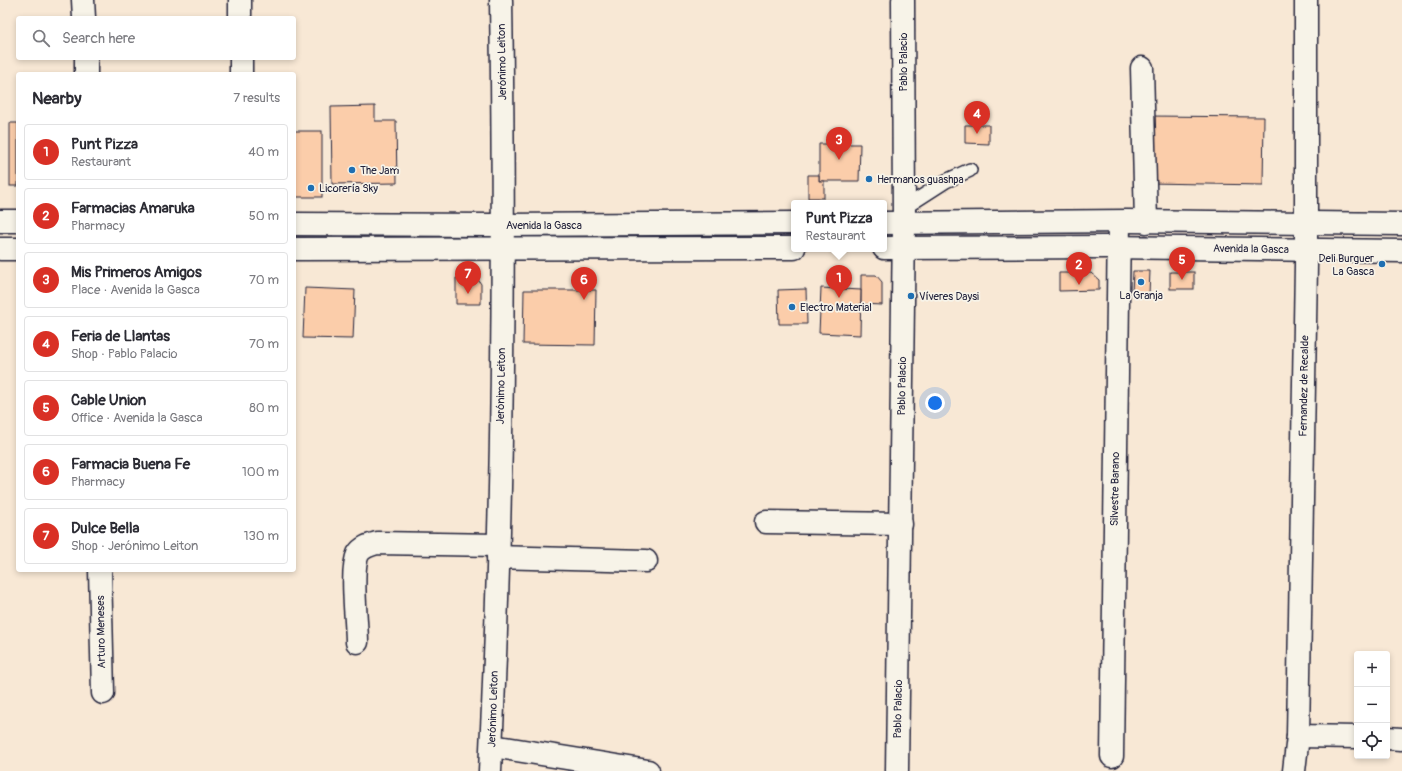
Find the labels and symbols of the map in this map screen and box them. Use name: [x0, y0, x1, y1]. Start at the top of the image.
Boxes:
street label: Jerónimo Leiton: [495, 24, 509, 100]
street label: Pablo Palacio: [897, 32, 910, 92]
pin: 4: [964, 101, 990, 134]
pin: 3: [826, 127, 852, 160]
place label: The Jam: [360, 164, 399, 177]
marker: The Jam: [347, 165, 357, 175]
place label: Hermanos guashpa: [877, 173, 964, 186]
marker: Hermanos guashpa: [864, 174, 874, 184]
place label: Licorería Sky: [319, 182, 378, 195]
marker: Licorería Sky: [306, 183, 316, 193]
street label: Avenida la Gasca: [506, 219, 582, 232]
street label: Avenida la Gasca: [1213, 242, 1289, 256]
pin: 5: [1169, 247, 1195, 280]
pin: 2: [1066, 252, 1092, 285]
place label: Deli Burguer La Gasca: [1319, 252, 1374, 278]
marker: Deli Burguer La Gasca: [1377, 259, 1387, 269]
pin: 7: [455, 261, 481, 294]
pin: 1: [826, 265, 852, 298]
pin: 6: [571, 267, 597, 300]
marker: La Granja: [1136, 277, 1146, 287]
place label: La Granja: [1119, 289, 1163, 302]
place label: Víveres Daysi: [919, 290, 979, 303]
marker: Víveres Daysi: [906, 291, 916, 301]
place label: Electro Material: [800, 301, 872, 314]
marker: Electro Material: [787, 302, 797, 312]
street label: Fernandez de Recalde: [1297, 335, 1311, 437]
street label: Jerónimo Leiton: [494, 348, 508, 424]
street label: Pablo Palacio: [895, 356, 909, 416]
your location: [925, 393, 945, 413]
street label: Silvestre Barano: [1108, 451, 1122, 526]
street label: Arturo Meneses: [94, 595, 108, 669]
street label: Jerónimo Leiton: [485, 670, 501, 748]
street label: Pablo Palacio: [891, 679, 905, 739]

